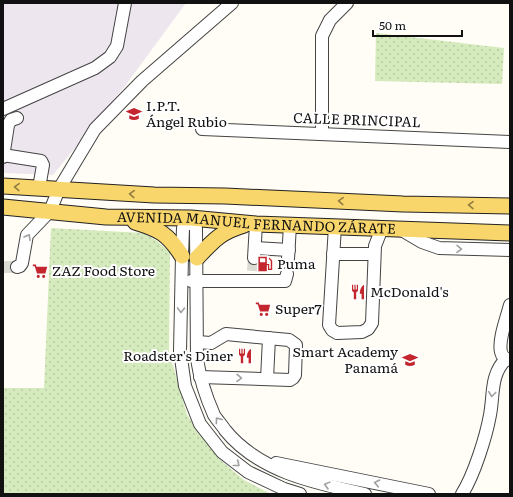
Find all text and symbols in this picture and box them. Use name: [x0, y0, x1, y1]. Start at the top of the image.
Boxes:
scale bar: [373, 12, 462, 38]
text: 50 m: [379, 16, 406, 34]
place label: I.P.T. Ángel Rubio: [146, 95, 227, 131]
school or university icon: I.P.T. Ángel Rubio: [125, 105, 143, 123]
street label: CALLE PRINCIPAL: [293, 107, 421, 131]
one-way arrow: [14, 182, 20, 191]
one-way arrow: [129, 190, 135, 198]
one-way arrow: [338, 197, 344, 206]
one-way arrow: [468, 201, 474, 210]
street label: AVENIDA MANUEL FERNANDO ZÁRATE: [117, 206, 396, 238]
one-way arrow: [23, 234, 31, 241]
one-way arrow: [456, 245, 462, 253]
place label: Puma: [277, 253, 316, 273]
fuel station icon: Puma: [256, 255, 274, 273]
place label: ZAZ Food Store: [52, 260, 155, 280]
supermarket icon: ZAZ Food Store: [31, 262, 49, 280]
place label: McDonald's: [370, 281, 449, 301]
restaurant icon: McDonald's: [349, 283, 367, 301]
place label: Super7: [275, 298, 322, 318]
supermarket icon: Super7: [254, 300, 272, 318]
one-way arrow: [177, 307, 185, 313]
place label: Smart Academy Panamá: [292, 341, 399, 377]
place label: Roadster's Diner: [123, 345, 233, 365]
restaurant icon: Roadster's Diner: [236, 347, 254, 365]
school or university icon: Smart Academy Panamá: [401, 351, 419, 369]
one-way arrow: [236, 374, 242, 382]
one-way arrow: [488, 391, 497, 397]
one-way arrow: [215, 417, 223, 424]
one-way arrow: [233, 459, 240, 466]
one-way arrow: [374, 480, 380, 488]
one-way arrow: [323, 481, 330, 490]

